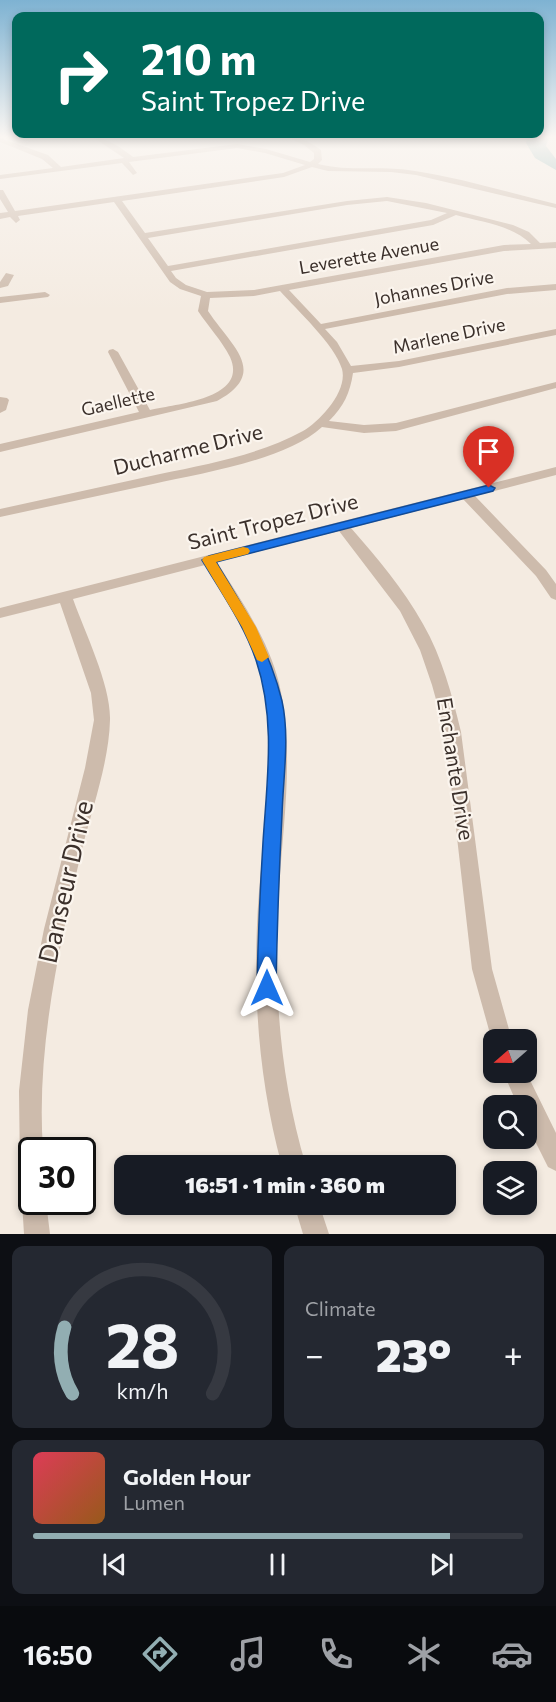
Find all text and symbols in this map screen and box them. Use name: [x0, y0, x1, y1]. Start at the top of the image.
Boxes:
text: 210 m: [141, 32, 256, 84]
icon: right: [42, 36, 120, 114]
text: Saint Tropez Drive: [141, 84, 365, 117]
street label: Leverette Avenue: [297, 232, 441, 278]
street label: Johannes Drive: [372, 265, 495, 309]
street label: Marlene Drive: [391, 312, 507, 358]
street label: Gaellette: [79, 382, 157, 420]
street label: Ducharme Drive: [110, 418, 265, 479]
pin: [463, 426, 514, 488]
icon: arrive: [472, 435, 505, 468]
street label: Saint Tropez Drive: [185, 487, 360, 554]
street label: Enchante Drive: [433, 696, 480, 842]
street label: Danseur Drive: [31, 797, 98, 966]
position arrow: [235, 956, 299, 1020]
north arrow: [483, 1029, 537, 1083]
map controls: [483, 1029, 537, 1215]
button: search: [483, 1095, 537, 1149]
speed limit sign: 30: [18, 1137, 96, 1215]
button: layers: [483, 1161, 537, 1215]
text: 16:51 · 1 min · 360 m: [185, 1171, 385, 1198]
text: Climate: [305, 1296, 375, 1320]
text: 28: [105, 1305, 179, 1381]
text: 23°: [376, 1326, 452, 1381]
text: −: [305, 1333, 324, 1374]
text: +: [504, 1333, 523, 1374]
text: km/h: [116, 1377, 168, 1403]
text: Golden Hour: [123, 1463, 251, 1490]
text: Lumen: [123, 1490, 185, 1514]
icon: previous: [98, 1548, 131, 1581]
icon: pause: [261, 1548, 294, 1581]
icon: next: [425, 1548, 458, 1581]
icon: directions: [139, 1633, 181, 1675]
icon: music: [227, 1633, 269, 1675]
icon: phone: [315, 1633, 357, 1675]
icon: climate: [403, 1633, 445, 1675]
icon: car: [491, 1633, 533, 1675]
text: 16:50: [23, 1638, 93, 1671]

